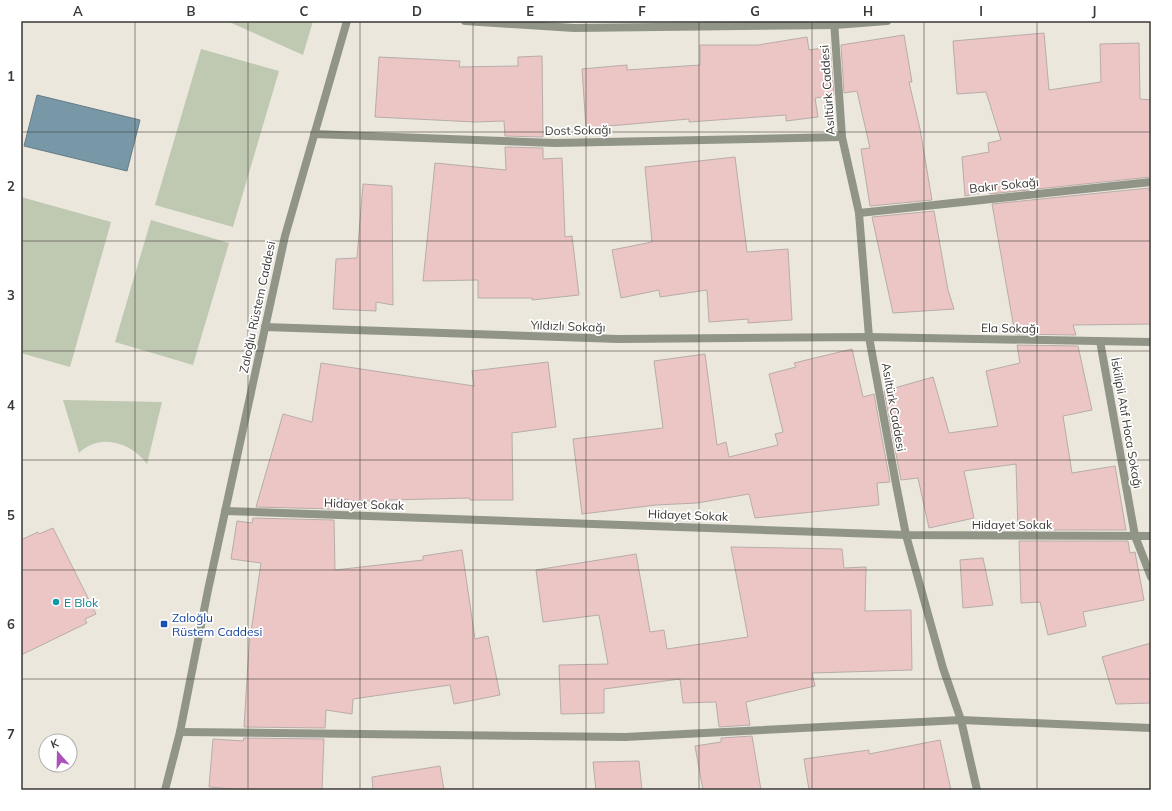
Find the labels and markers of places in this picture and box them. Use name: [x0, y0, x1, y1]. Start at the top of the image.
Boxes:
place label: E Blok: [64, 595, 99, 610]
marker: E Blok: [51, 597, 61, 607]
place label: Zaloğlu Rüstem Caddesi: [172, 610, 263, 639]
marker: Zaloğlu Rüstem Caddesi: [159, 619, 169, 629]

